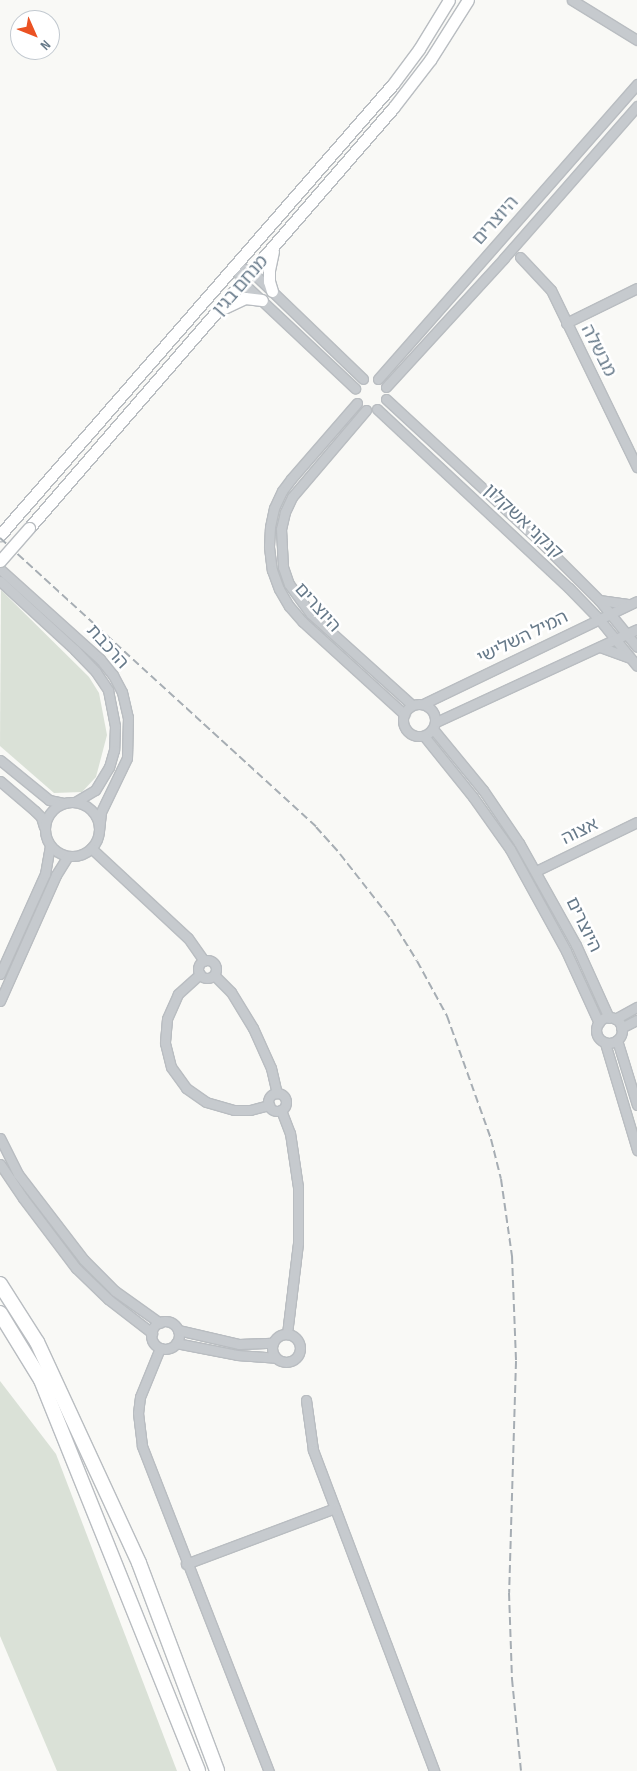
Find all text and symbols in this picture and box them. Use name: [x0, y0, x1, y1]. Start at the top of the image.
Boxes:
north arrow: [10, 10, 60, 60]
text: N: [37, 36, 54, 54]
street label: היוצרים: [468, 192, 524, 250]
street label: מנחם בגין: [209, 251, 273, 321]
street label: מבשלה: [576, 321, 620, 381]
street label: קנקני אשקלון: [479, 480, 567, 564]
street label: היוצרים: [289, 579, 345, 637]
street label: המיל השלישי: [474, 607, 572, 669]
street label: הרכבת: [81, 620, 133, 674]
street label: אצוה: [558, 814, 602, 850]
street label: היוצרים: [560, 894, 606, 956]

